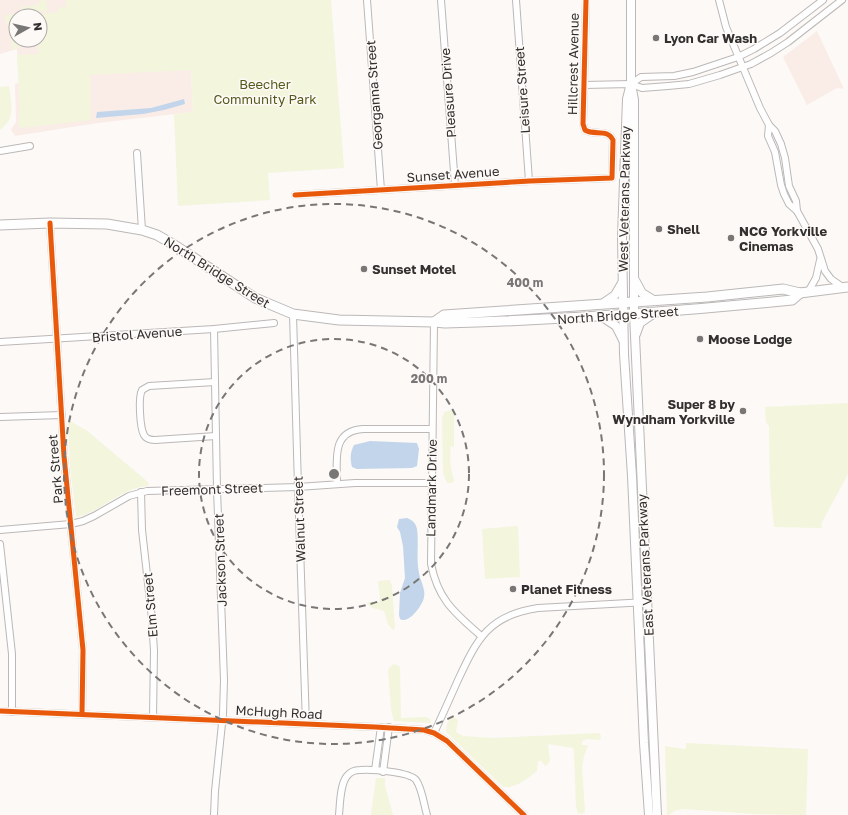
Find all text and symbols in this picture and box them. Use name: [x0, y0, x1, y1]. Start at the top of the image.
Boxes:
north arrow: [8, 8, 48, 48]
street label: Hillcrest Avenue: [564, 13, 582, 115]
text: N: [31, 21, 45, 32]
place label: Lyon Car Wash: [664, 30, 757, 46]
marker: Lyon Car Wash: [651, 33, 661, 43]
street label: Georganna Street: [362, 40, 386, 150]
street label: Leisure Street: [511, 46, 533, 134]
street label: Pleasure Drive: [437, 47, 459, 139]
park label: Beecher Community Park: [213, 76, 317, 107]
street label: West Veterans Parkway: [615, 125, 633, 272]
street label: Sunset Avenue: [406, 163, 500, 185]
place label: Shell: [667, 221, 701, 237]
place label: NCG Yorkville Cinemas: [739, 223, 827, 254]
marker: Shell: [654, 224, 664, 234]
street label: North Bridge Street: [161, 233, 273, 311]
marker: NCG Yorkville Cinemas: [726, 233, 736, 243]
place label: Sunset Motel: [372, 261, 457, 277]
marker: Sunset Motel: [359, 264, 369, 274]
text: 400 m: [507, 275, 543, 290]
street label: North Bridge Street: [557, 303, 679, 327]
street label: Bristol Avenue: [91, 323, 183, 345]
place label: Moose Lodge: [708, 331, 793, 347]
marker: Moose Lodge: [695, 334, 705, 344]
text: 200 m: [411, 371, 447, 386]
place label: Super 8 by Wyndham Yorkville: [612, 396, 735, 427]
marker: Super 8 by Wyndham Yorkville: [738, 406, 748, 416]
street label: Park Street: [44, 433, 66, 505]
street label: Landmark Drive: [422, 439, 440, 537]
centre of rings: [327, 467, 341, 481]
street label: Walnut Street: [289, 476, 309, 562]
street label: Freemont Street: [161, 479, 263, 499]
street label: East Veterans Parkway: [633, 493, 657, 636]
street label: Jackson Street: [210, 513, 230, 607]
street label: Elm Street: [139, 572, 161, 638]
place label: Planet Fitness: [521, 581, 612, 597]
marker: Planet Fitness: [508, 584, 518, 594]
street label: McHugh Road: [235, 702, 323, 722]

